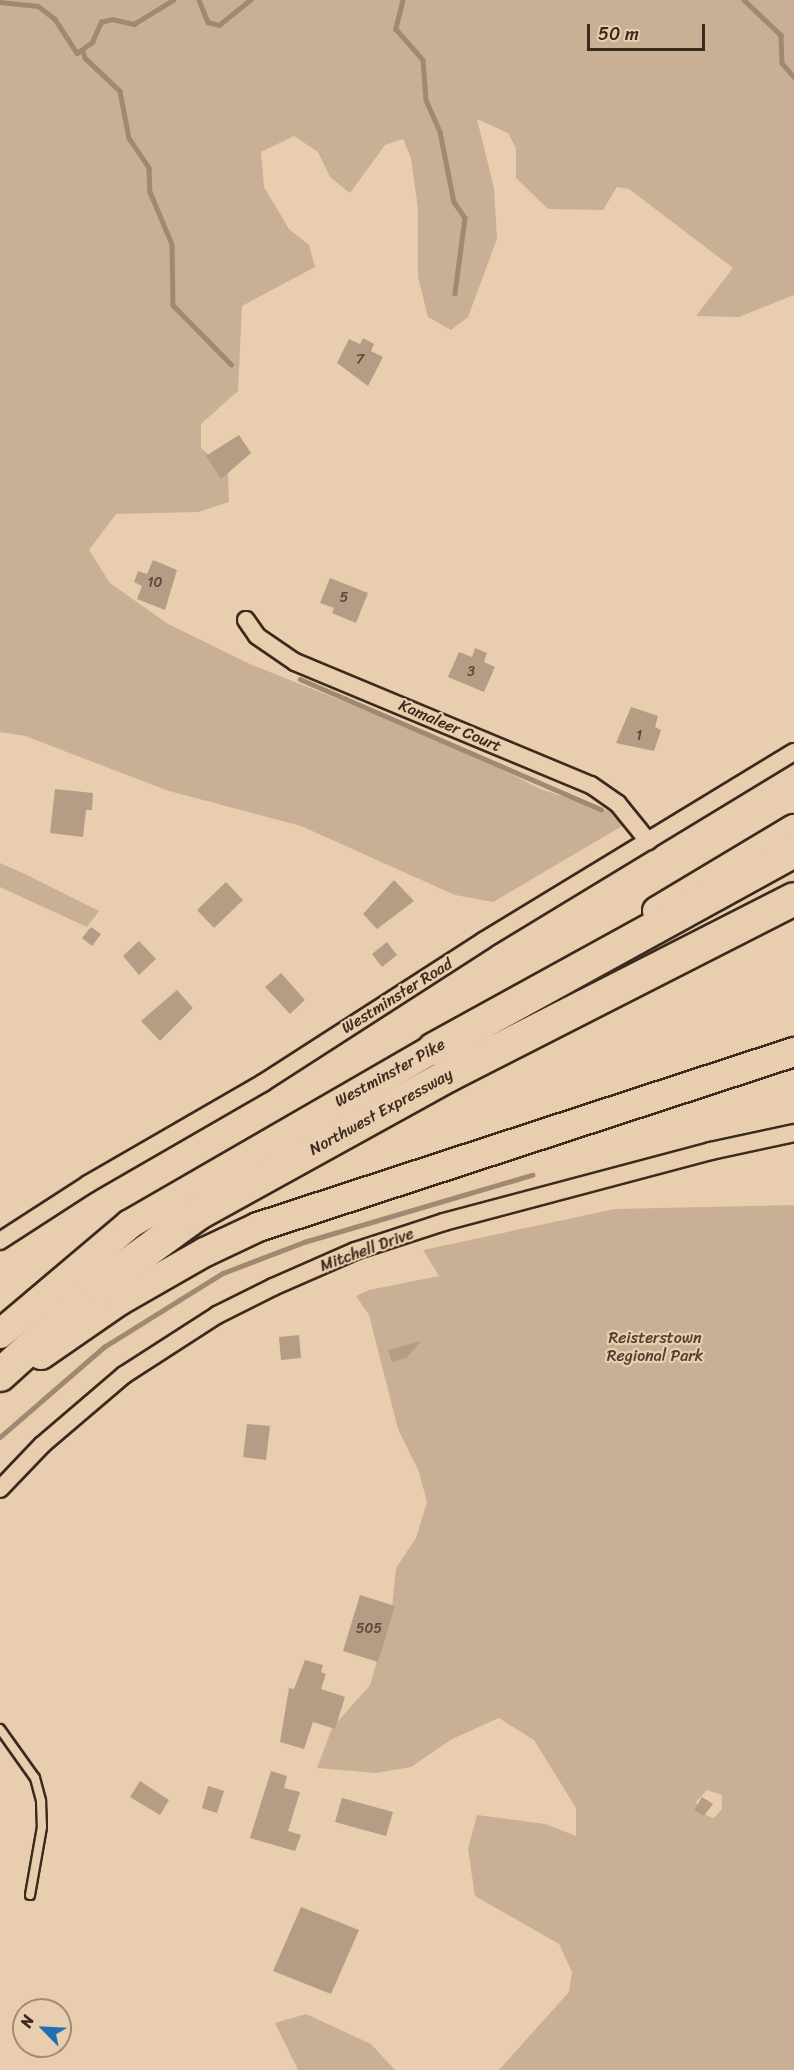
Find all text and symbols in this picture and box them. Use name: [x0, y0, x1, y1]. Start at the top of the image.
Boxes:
scale bar: [590, 12, 708, 50]
text: 50 m: [598, 18, 639, 50]
house number: 7: [356, 352, 364, 368]
house number: 10: [148, 575, 162, 591]
house number: 5: [340, 590, 348, 606]
house number: 3: [467, 664, 475, 680]
street label: Kamaleer Court: [396, 696, 504, 756]
house number: 1: [636, 728, 642, 744]
street label: Westminster Road: [338, 954, 456, 1038]
street label: Westminster Pike: [331, 1035, 449, 1111]
street label: Northwest Expressway: [306, 1065, 456, 1159]
street label: Mitchell Drive: [317, 1224, 417, 1276]
park label: Reisterstown Regional Park: [607, 1328, 703, 1366]
house number: 505: [356, 1621, 382, 1637]
north arrow: [12, 1998, 72, 2058]
text: N: [11, 2010, 42, 2032]

